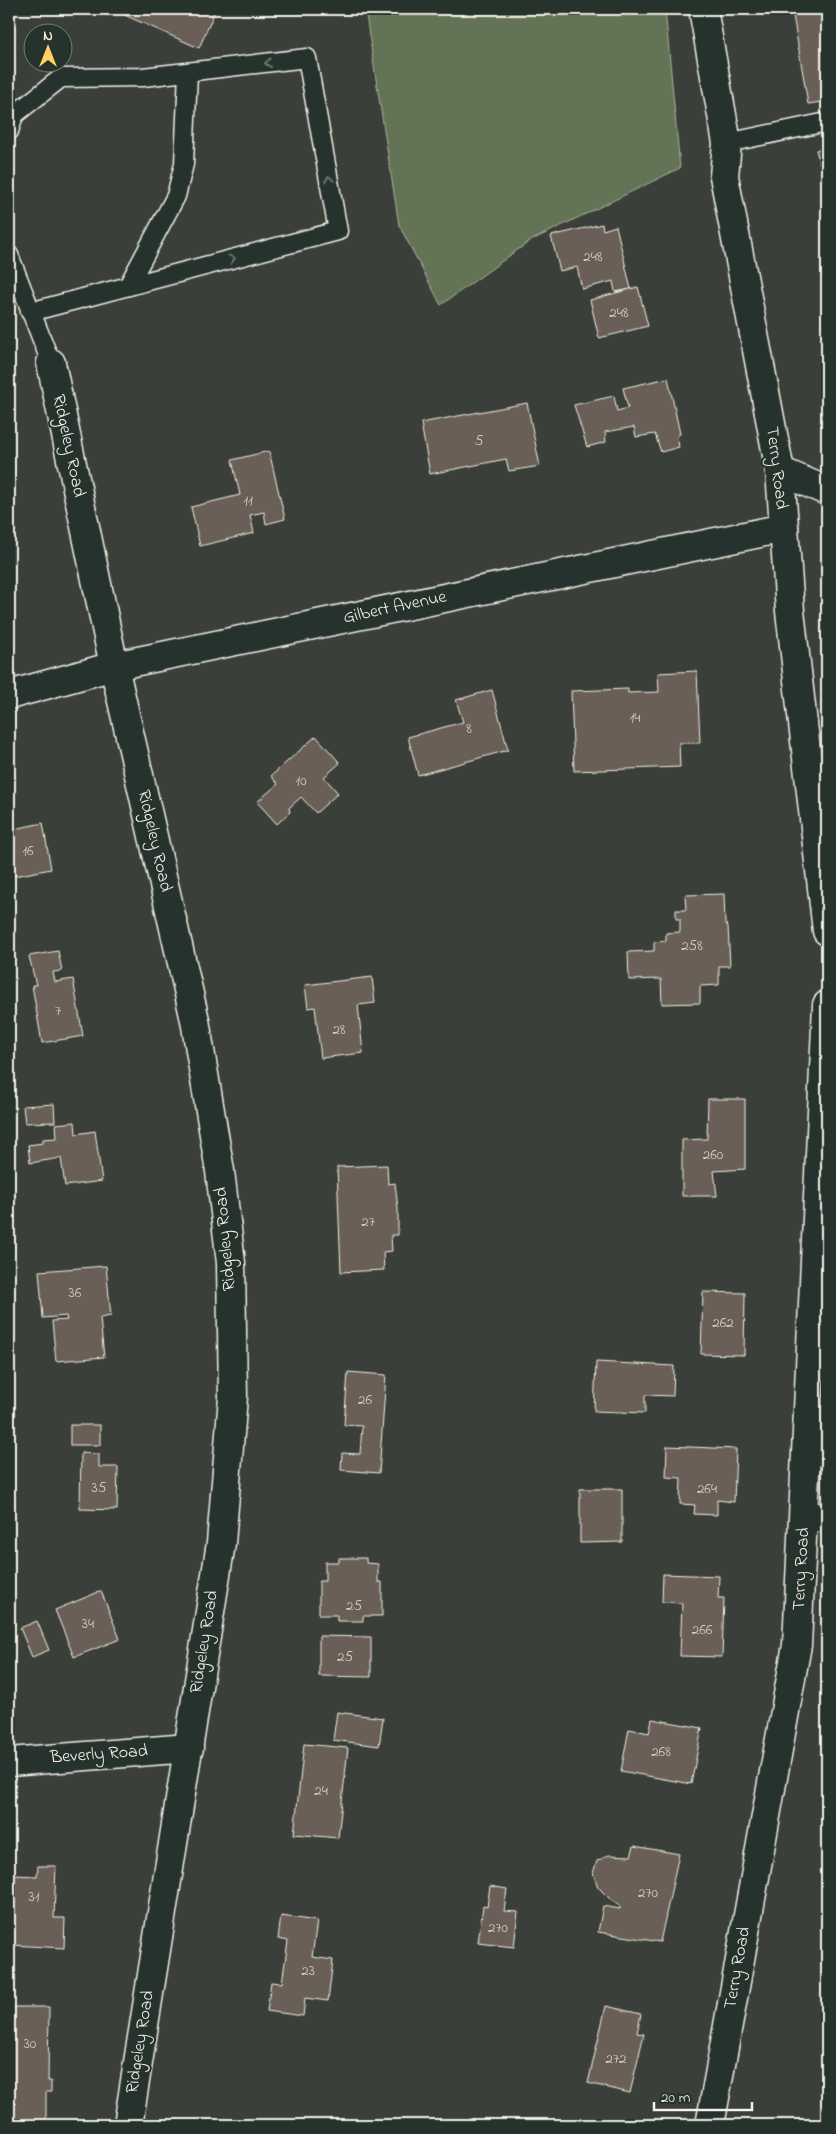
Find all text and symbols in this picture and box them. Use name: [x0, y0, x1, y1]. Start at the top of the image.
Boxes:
north arrow: [22, 22, 72, 72]
text: N: [43, 26, 53, 47]
one-way arrow: [263, 57, 271, 68]
one-way arrow: [324, 175, 335, 184]
house number: 248: [583, 246, 603, 268]
one-way arrow: [227, 254, 236, 265]
house number: 248: [609, 302, 629, 324]
street label: Ridgeley Road: [43, 392, 92, 500]
street label: Terry Road: [758, 425, 794, 511]
house number: 5: [475, 430, 484, 452]
house number: 11: [243, 490, 253, 512]
street label: Gilbert Avenue: [341, 584, 450, 632]
house number: 14: [630, 707, 640, 729]
house number: 8: [466, 718, 472, 740]
house number: 10: [295, 770, 307, 792]
street label: Ridgeley Road: [129, 787, 178, 895]
house number: 16: [22, 840, 34, 862]
house number: 258: [681, 935, 703, 957]
house number: 7: [55, 1000, 61, 1022]
house number: 28: [332, 1019, 346, 1041]
house number: 260: [703, 1144, 724, 1166]
street label: Ridgeley Road: [209, 1186, 244, 1292]
house number: 27: [361, 1211, 375, 1233]
house number: 36: [69, 1282, 82, 1304]
house number: 262: [712, 1312, 734, 1334]
house number: 26: [358, 1389, 372, 1411]
house number: 35: [92, 1477, 107, 1499]
house number: 264: [697, 1478, 717, 1500]
street label: Terry Road: [787, 1527, 817, 1611]
street label: Ridgeley Road: [184, 1588, 227, 1696]
house number: 25: [346, 1595, 362, 1617]
house number: 34: [82, 1613, 94, 1635]
house number: 266: [692, 1619, 713, 1641]
house number: 25: [337, 1646, 353, 1668]
street label: Beverly Road: [48, 1739, 149, 1771]
house number: 268: [651, 1741, 671, 1763]
house number: 24: [314, 1780, 328, 1802]
house number: 270: [638, 1882, 659, 1904]
house number: 31: [29, 1886, 40, 1908]
house number: 270: [488, 1917, 509, 1939]
street label: Terry Road: [718, 1925, 758, 2011]
house number: 23: [301, 1960, 315, 1982]
street label: Ridgeley Road: [120, 1988, 163, 2096]
house number: 30: [24, 2033, 37, 2055]
house number: 272: [605, 2048, 627, 2070]
scale bar: [654, 2079, 751, 2111]
text: 20 m: [661, 2087, 691, 2109]

